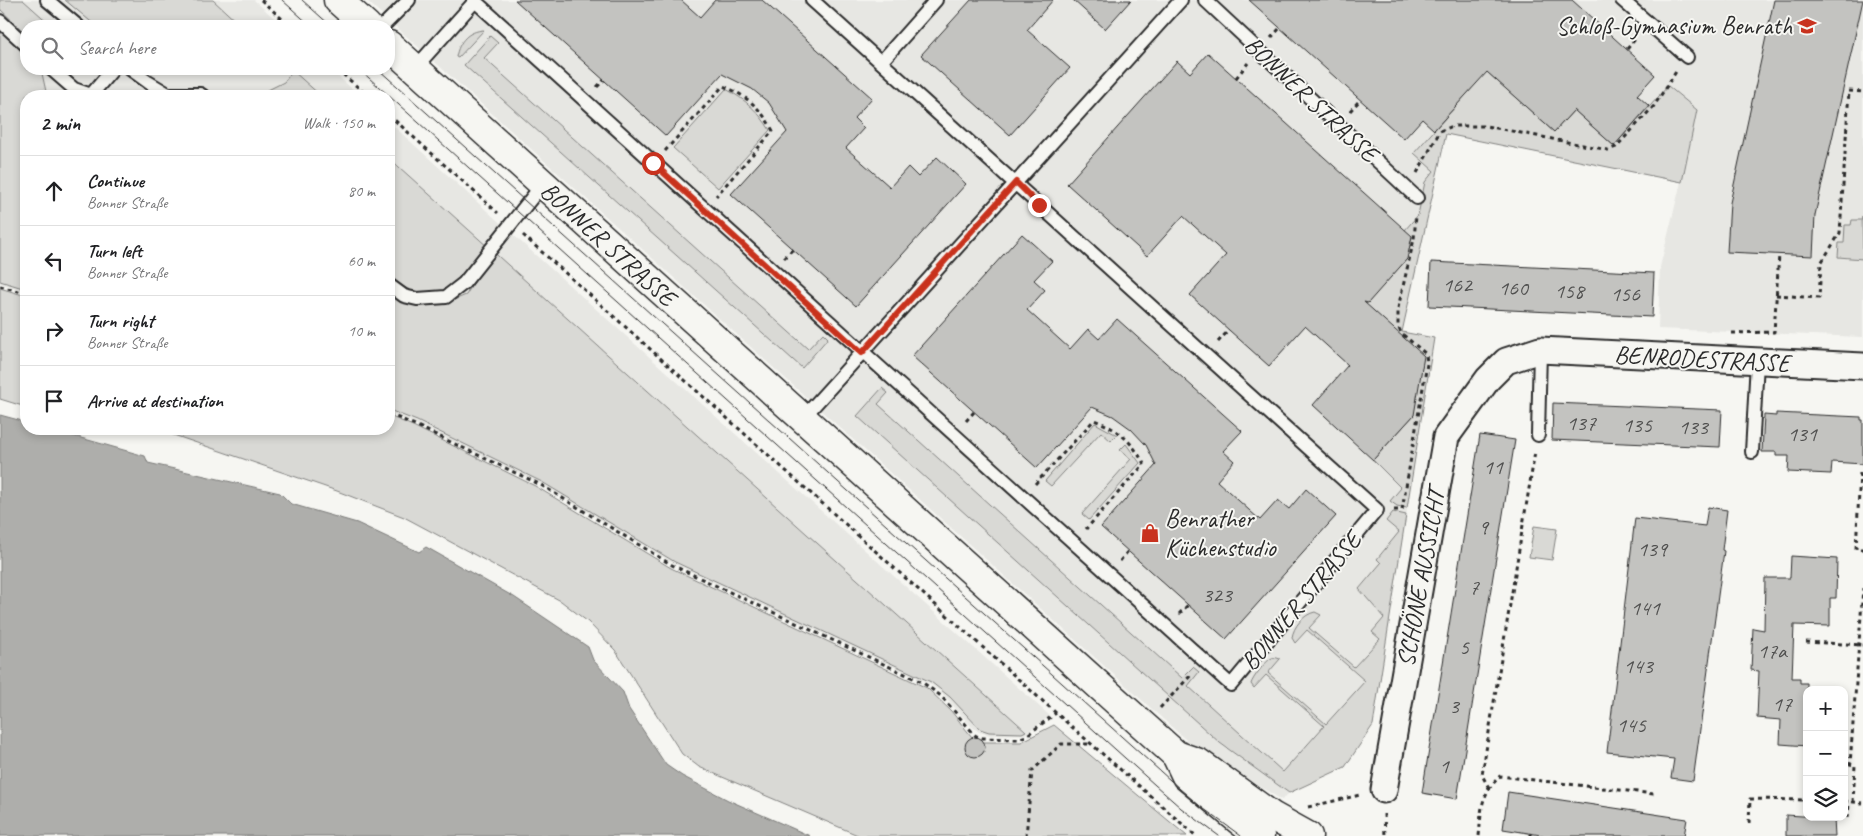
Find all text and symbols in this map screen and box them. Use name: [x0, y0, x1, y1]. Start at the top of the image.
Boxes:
place label: Schloß-Gymnasium Benrath: [1556, 10, 1793, 42]
school or university icon: Schloß-Gymnasium Benrath: [1796, 15, 1818, 37]
search box: [20, 20, 395, 75]
street label: BONNER STRASSE: [1237, 29, 1387, 171]
icon: search: [38, 34, 66, 62]
text: Search here: [78, 36, 155, 60]
text: 2 min: [40, 110, 80, 136]
text: Walk · 150 m: [303, 113, 375, 133]
route start: [642, 152, 665, 175]
text: Continue: [87, 169, 144, 193]
street label: BONNER STRASSE: [534, 175, 684, 315]
icon: ahead: [40, 177, 68, 205]
text: 80 m: [348, 181, 375, 201]
text: Bonner Straße: [87, 193, 167, 213]
route end: [1028, 194, 1051, 217]
text: Turn left: [87, 239, 142, 263]
icon: left: [40, 247, 68, 275]
text: 60 m: [348, 251, 375, 271]
text: Bonner Straße: [87, 263, 167, 283]
house number: 162: [1442, 271, 1474, 299]
house number: 160: [1498, 274, 1530, 302]
house number: 158: [1554, 277, 1586, 305]
house number: 156: [1610, 280, 1641, 308]
text: Turn right: [87, 309, 154, 333]
icon: right: [40, 317, 68, 345]
text: 10 m: [348, 321, 375, 341]
text: Bonner Straße: [87, 333, 167, 353]
street label: BENRODESTRASSE: [1614, 338, 1794, 380]
icon: arrive: [40, 387, 68, 415]
text: Arrive at destination: [87, 389, 223, 413]
house number: 137: [1566, 409, 1597, 437]
house number: 135: [1622, 411, 1653, 439]
house number: 133: [1678, 413, 1710, 441]
house number: 131: [1787, 420, 1818, 448]
house number: 11: [1483, 453, 1504, 481]
street label: SCHÖNE AUSSICHT: [1390, 480, 1453, 669]
place label: Benrather Küchenstudio: [1165, 503, 1277, 564]
house number: 9: [1478, 513, 1490, 541]
shop icon: Benrather Küchenstudio: [1139, 522, 1161, 544]
street label: BONNER STRASSE: [1234, 523, 1370, 677]
house number: 139: [1637, 535, 1669, 563]
house number: 7: [1469, 573, 1480, 601]
house number: 323: [1202, 581, 1234, 609]
house number: 141: [1630, 594, 1661, 622]
house number: 5: [1459, 633, 1470, 661]
house number: 17a: [1757, 637, 1788, 665]
house number: 143: [1623, 652, 1655, 680]
map controls: [1803, 686, 1848, 821]
button: +: [1803, 686, 1848, 731]
house number: 17: [1772, 690, 1793, 718]
house number: 3: [1449, 692, 1461, 720]
house number: 145: [1616, 711, 1647, 739]
button: −: [1803, 731, 1848, 776]
house number: 1: [1439, 752, 1450, 780]
button: layers: [1803, 776, 1848, 821]

